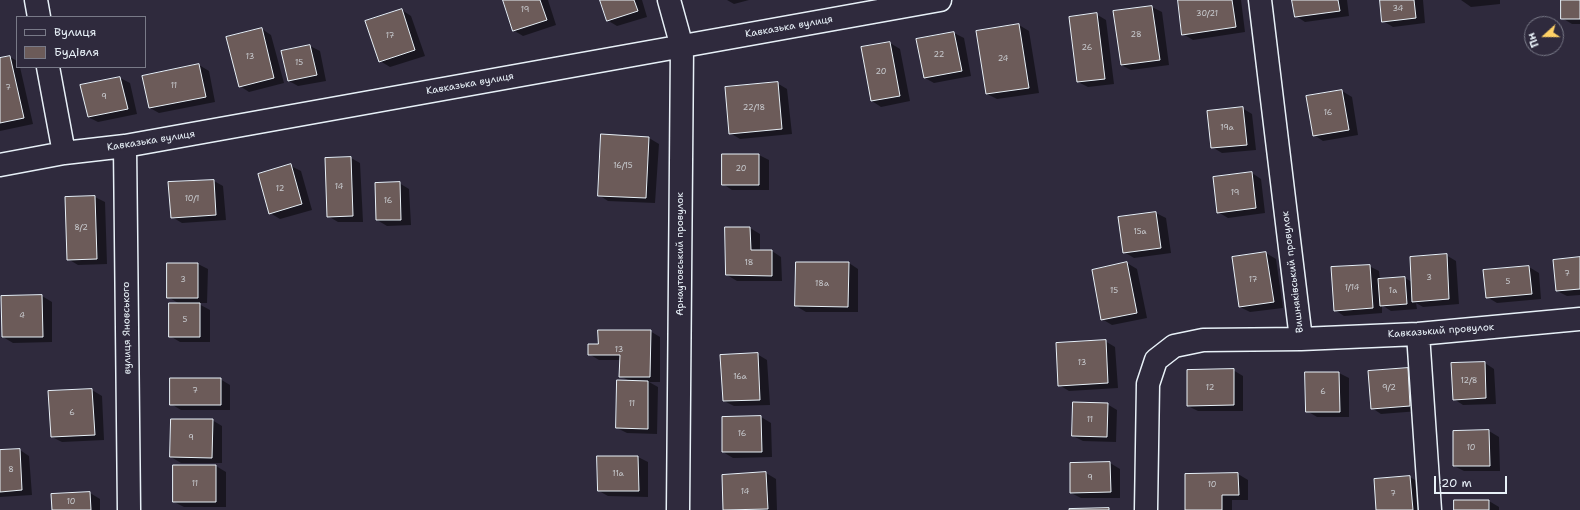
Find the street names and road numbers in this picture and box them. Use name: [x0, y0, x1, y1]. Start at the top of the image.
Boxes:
street label: Кавказька вулиця: [744, 13, 834, 41]
street label: Кавказька вулиця: [425, 70, 515, 98]
street label: Кавказька вулиця: [106, 128, 196, 154]
street label: Арнаутовський провулок: [674, 192, 686, 316]
street label: Вишняківський провулок: [1280, 210, 1306, 334]
street label: вулиця Яновського: [120, 282, 134, 374]
street label: Кавказький провулок: [1388, 321, 1494, 341]

